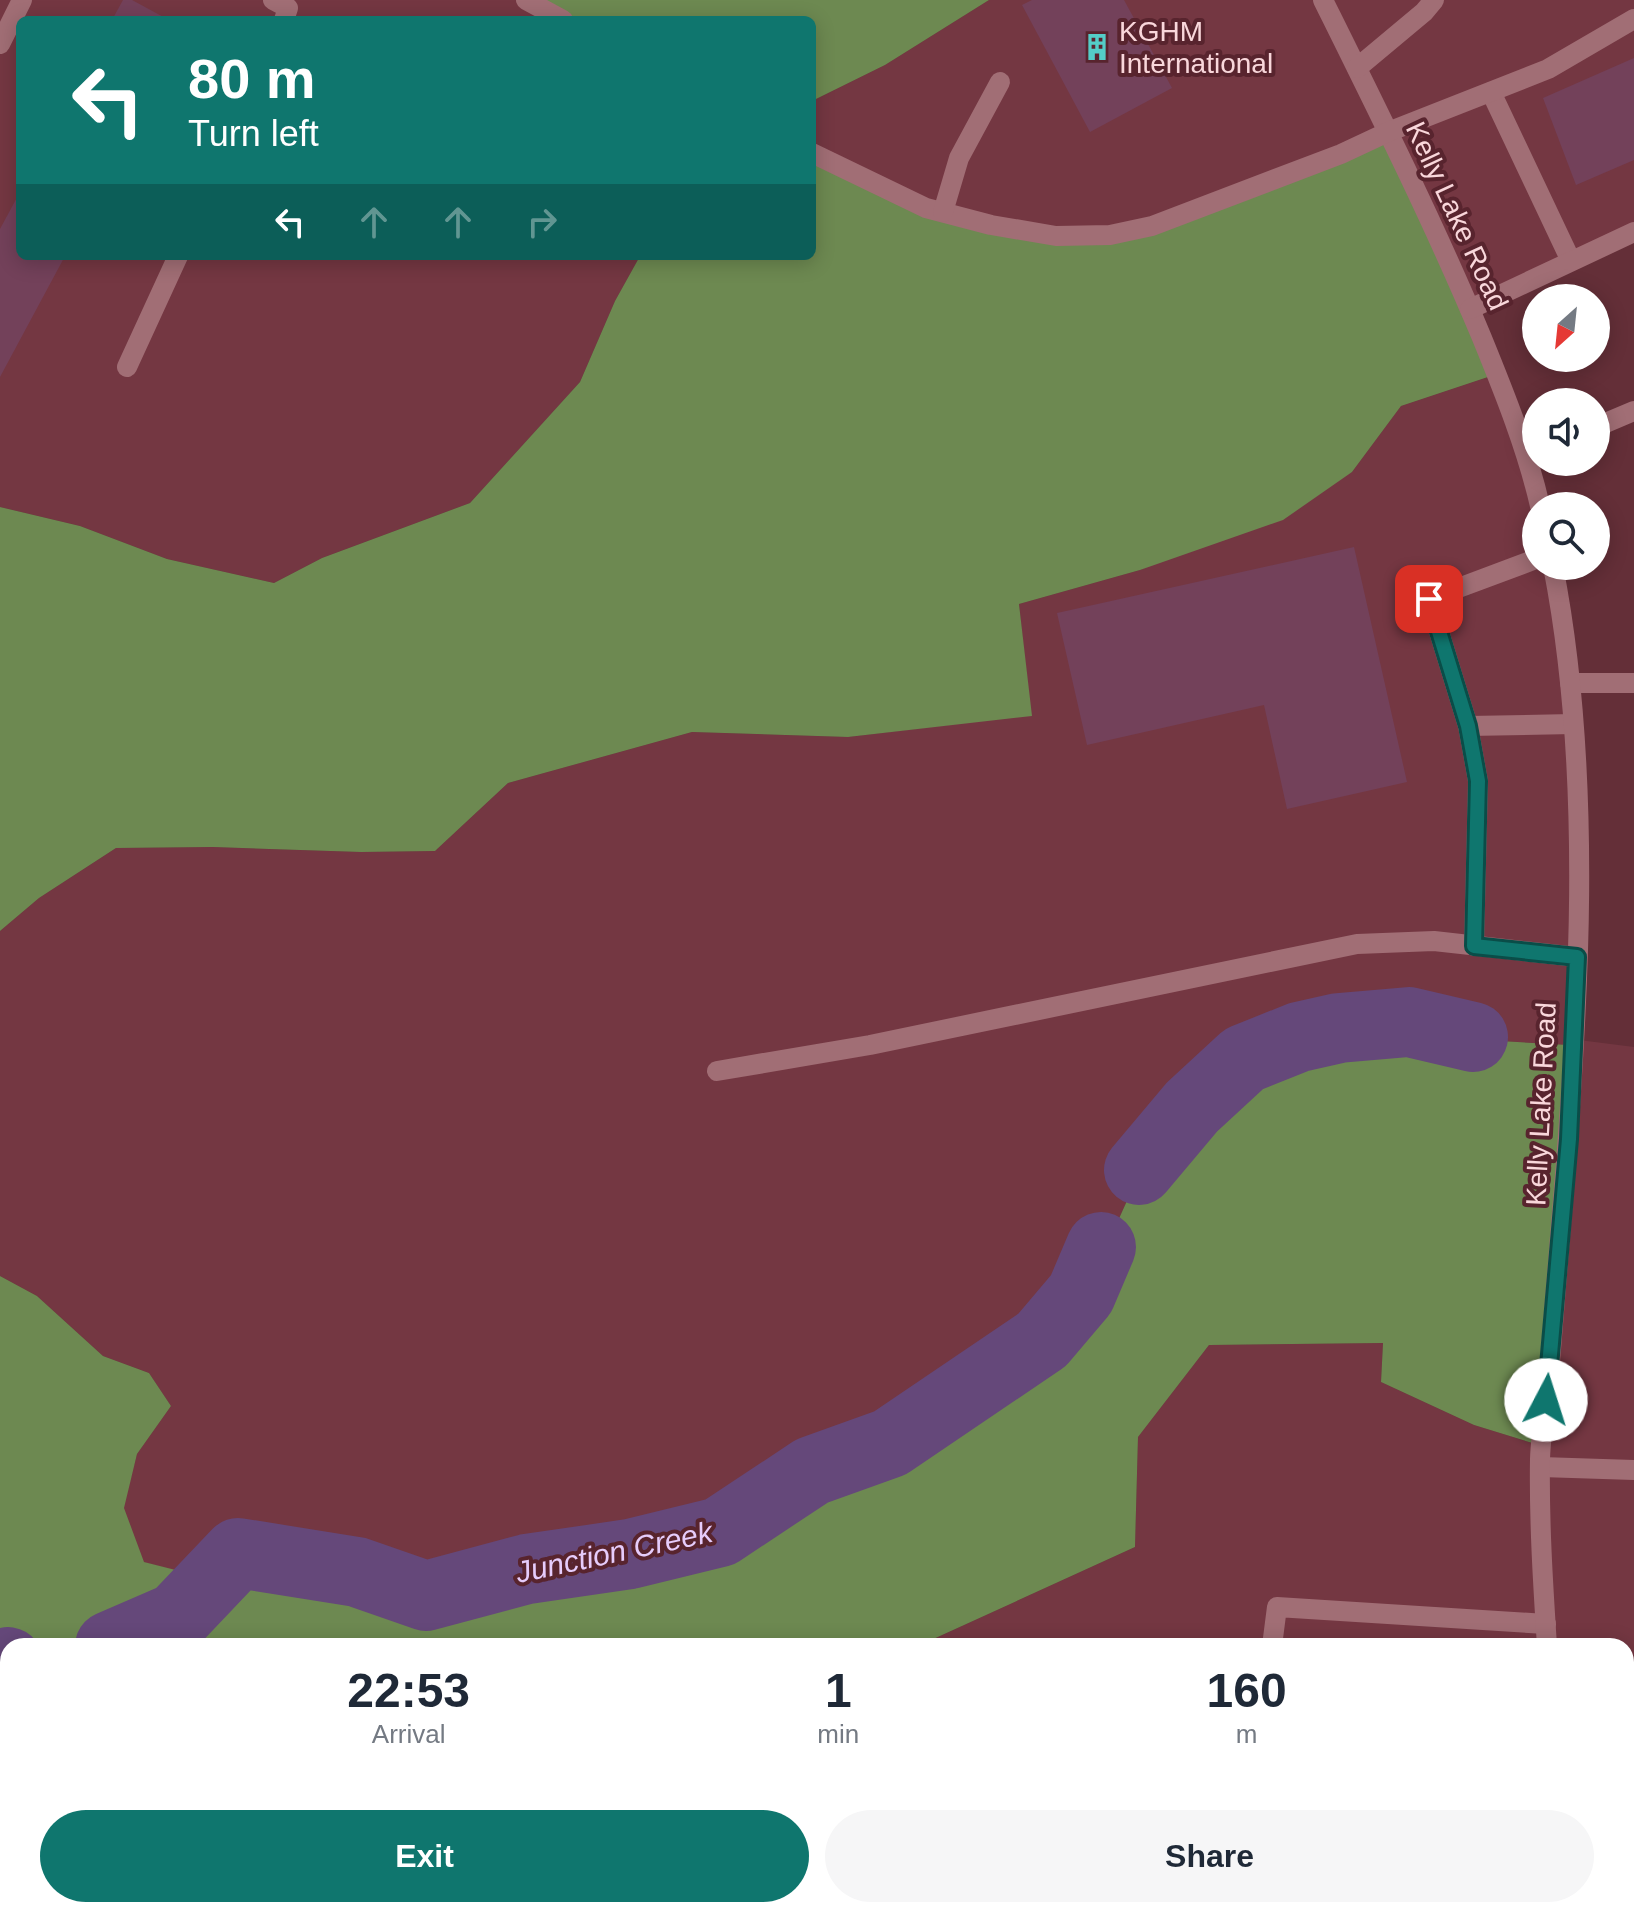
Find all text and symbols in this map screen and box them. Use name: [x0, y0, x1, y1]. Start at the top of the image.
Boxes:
place label: KGHM International: [1119, 16, 1273, 79]
building icon: KGHM International: [1082, 32, 1112, 62]
text: 80 m: [188, 47, 316, 110]
icon: left: [56, 48, 160, 152]
text: Turn left: [188, 113, 319, 154]
street label: Kelly Lake Road: [1400, 117, 1514, 315]
icon: left: [268, 200, 312, 244]
icon: ahead: [352, 200, 396, 244]
icon: ahead: [436, 200, 480, 244]
icon: right: [520, 200, 564, 244]
north arrow: [1522, 284, 1610, 372]
map controls: [1522, 284, 1610, 580]
button: sound: [1522, 388, 1610, 476]
button: search: [1522, 492, 1610, 580]
pin: [1395, 565, 1463, 633]
icon: arrive: [1407, 577, 1451, 621]
street label: Kelly Lake Road: [1520, 1001, 1562, 1207]
position arrow: [1504, 1358, 1588, 1442]
water label: Junction Creek: [512, 1515, 717, 1589]
text: 22:53: [347, 1664, 470, 1717]
text: 1: [825, 1664, 852, 1717]
text: 160: [1207, 1664, 1287, 1717]
text: Arrival: [372, 1719, 446, 1749]
text: min: [817, 1719, 859, 1749]
text: m: [1236, 1719, 1257, 1749]
button: Exit: [40, 1810, 809, 1902]
button: Share: [825, 1810, 1594, 1902]

